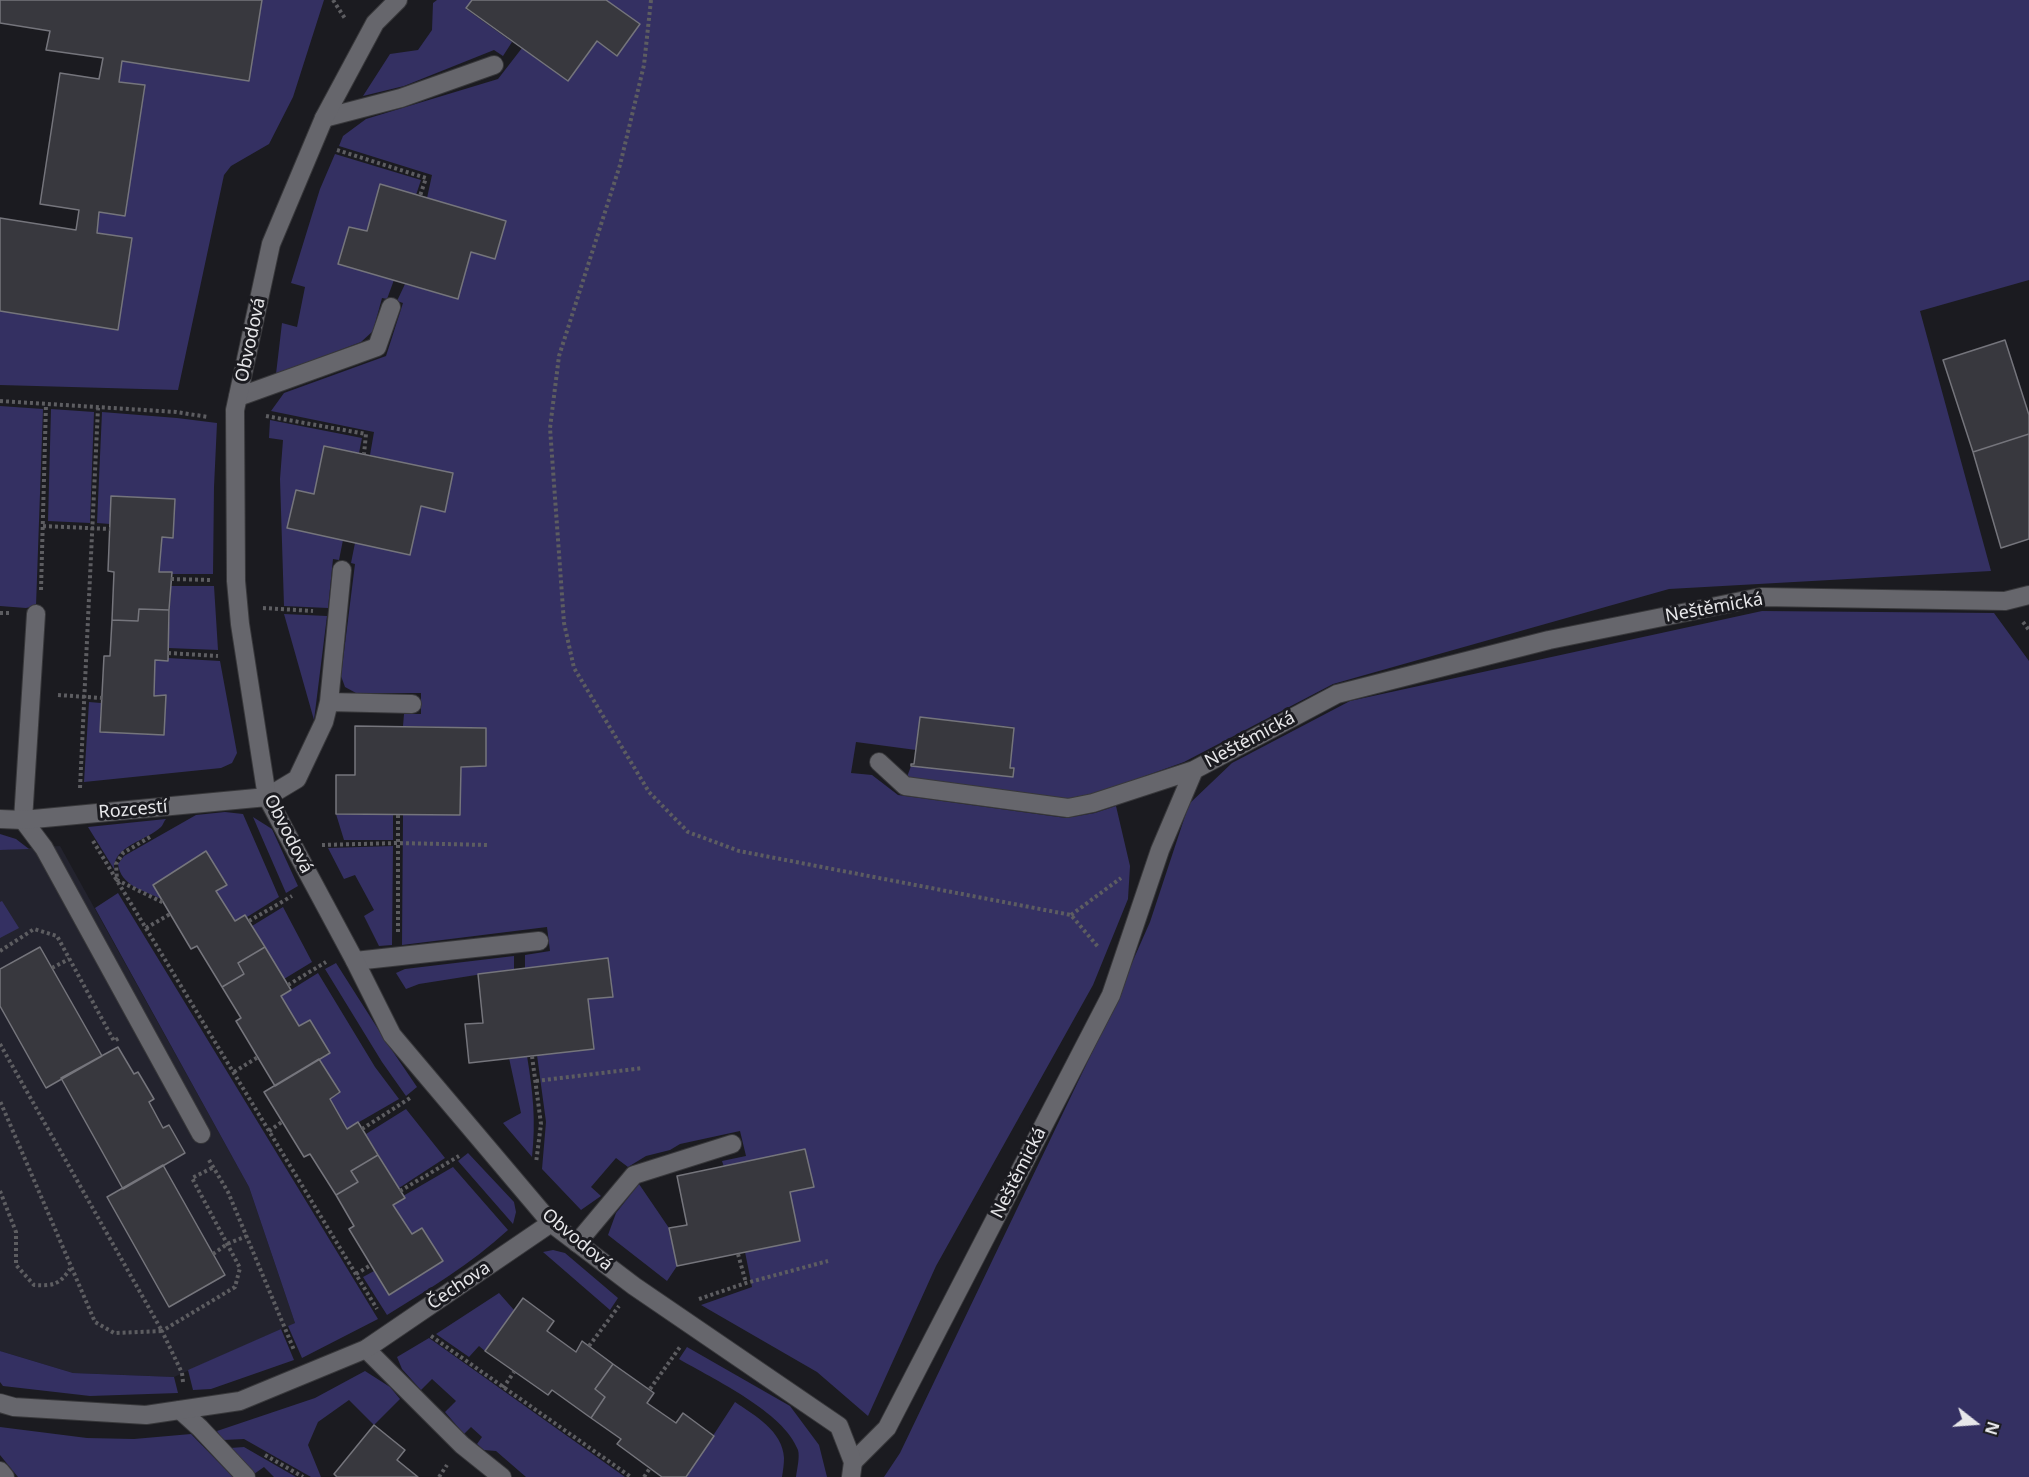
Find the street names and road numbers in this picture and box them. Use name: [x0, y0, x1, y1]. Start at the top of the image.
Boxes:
street label: Obvodová: [232, 296, 270, 384]
street label: Neštěmická: [1663, 589, 1765, 627]
street label: Neštěmická: [1201, 707, 1299, 773]
street label: Obvodová: [259, 791, 317, 877]
street label: Rozcestí: [98, 796, 168, 824]
street label: Neštěmická: [987, 1124, 1051, 1222]
street label: Obvodová: [537, 1204, 617, 1276]
street label: Čechova: [424, 1257, 494, 1315]

